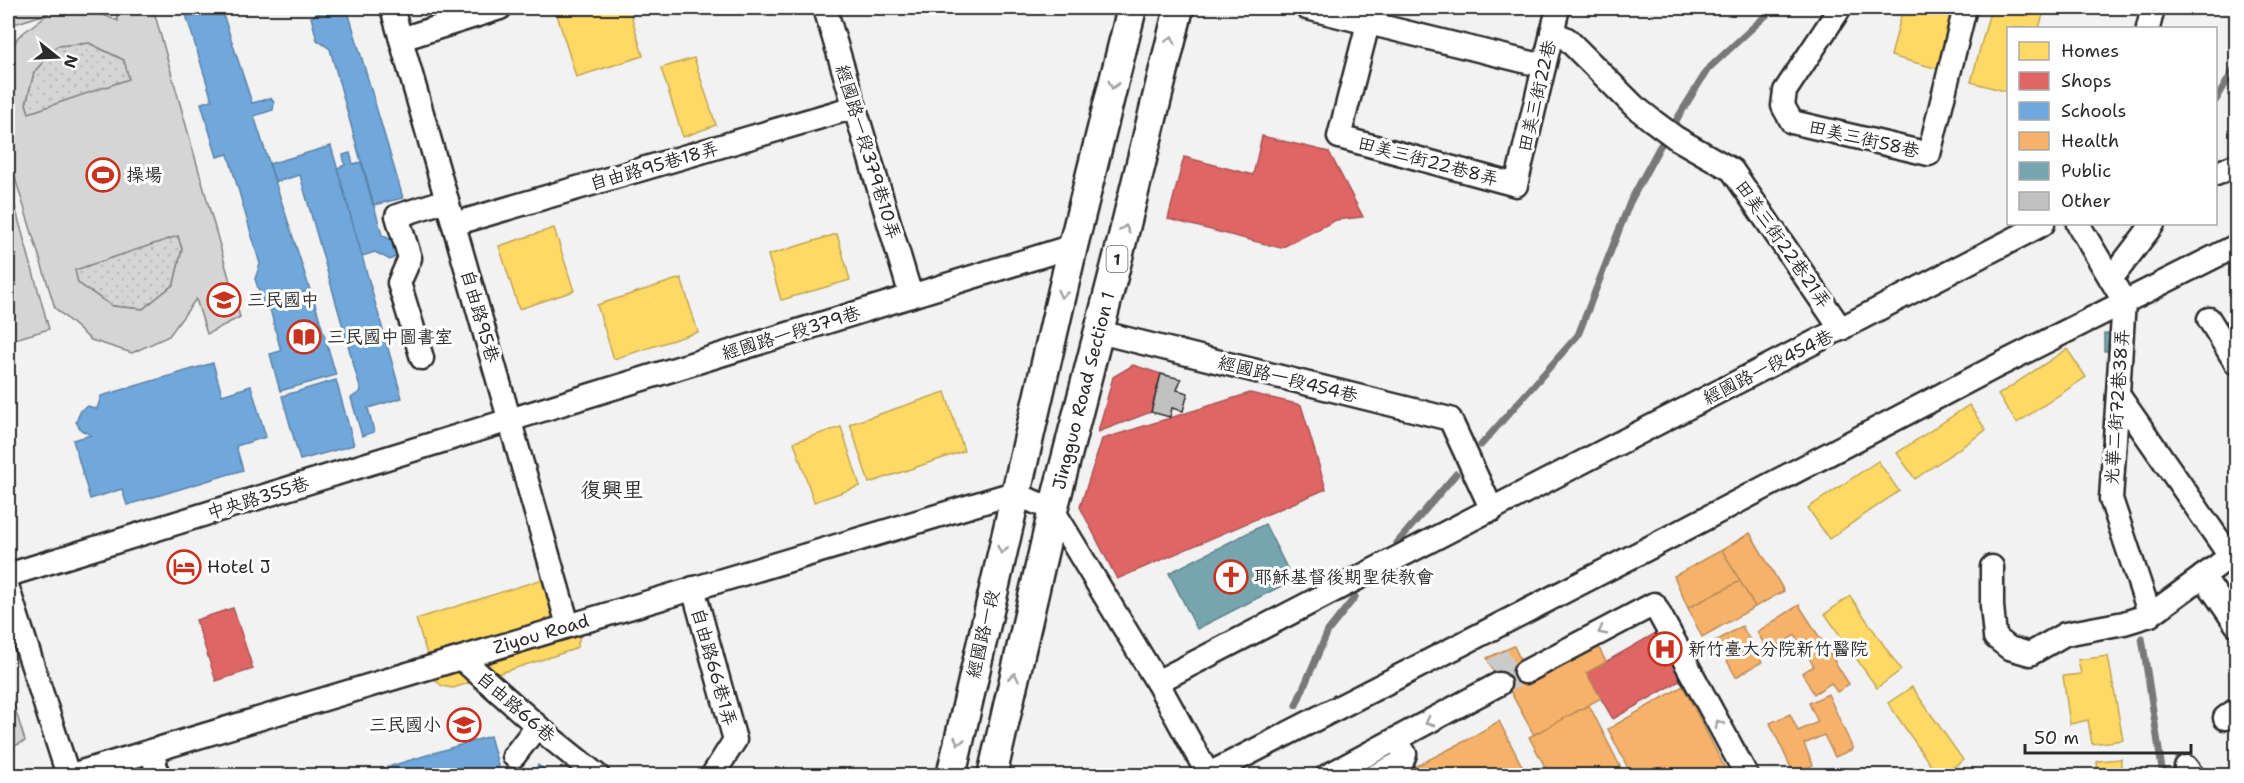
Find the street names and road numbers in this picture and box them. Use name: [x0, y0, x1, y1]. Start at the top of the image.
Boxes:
street label: 田美三街22巷: [1512, 38, 1562, 154]
street label: 經國路一段379巷10弄: [830, 62, 906, 242]
street label: 田美三街58巷: [1806, 115, 1922, 163]
street label: 田美三街22巷8弄: [1355, 131, 1501, 191]
street label: 自由路95巷18弄: [587, 136, 721, 196]
street label: 田美三街22巷21弄: [1730, 175, 1836, 313]
road number: 1: [1106, 246, 1128, 272]
street label: 自由路95巷: [455, 267, 505, 365]
street label: Jingguo Road Section 1: [1047, 289, 1121, 492]
street label: 經國路一段379巷: [719, 301, 863, 365]
street label: 經國路一段454巷: [1699, 324, 1837, 410]
street label: 光華二街72巷38弄: [2100, 328, 2134, 486]
street label: 經國路一段454巷: [1216, 350, 1360, 408]
street label: 中央路355巷: [204, 471, 312, 525]
street label: 經國路一段: [961, 587, 1005, 681]
street label: 自由路66巷1弄: [686, 605, 742, 729]
street label: Ziyou Road: [490, 608, 592, 660]
street label: 自由路66巷: [472, 666, 560, 748]

